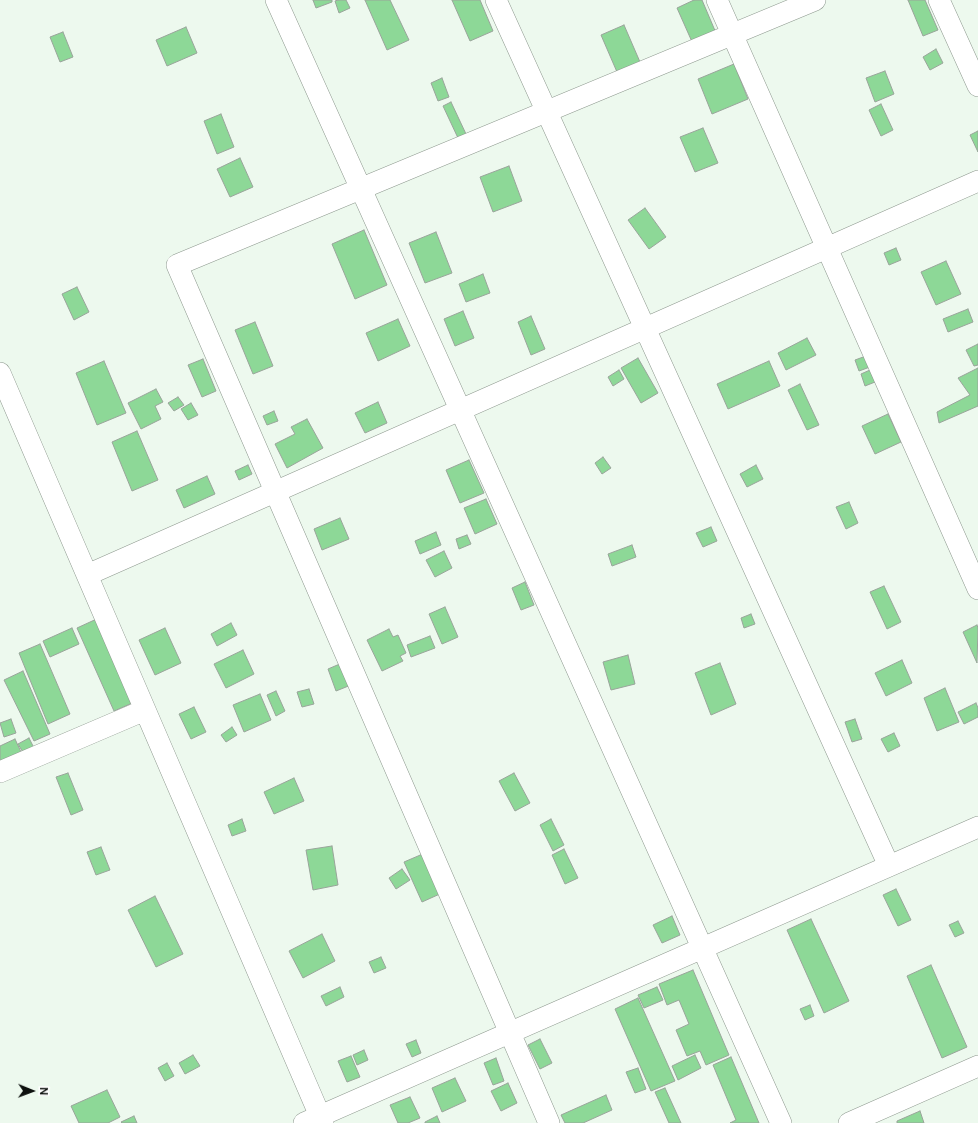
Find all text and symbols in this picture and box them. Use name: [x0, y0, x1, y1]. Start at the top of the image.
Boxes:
north arrow: [12, 1071, 52, 1111]
text: N: [37, 1087, 51, 1095]

